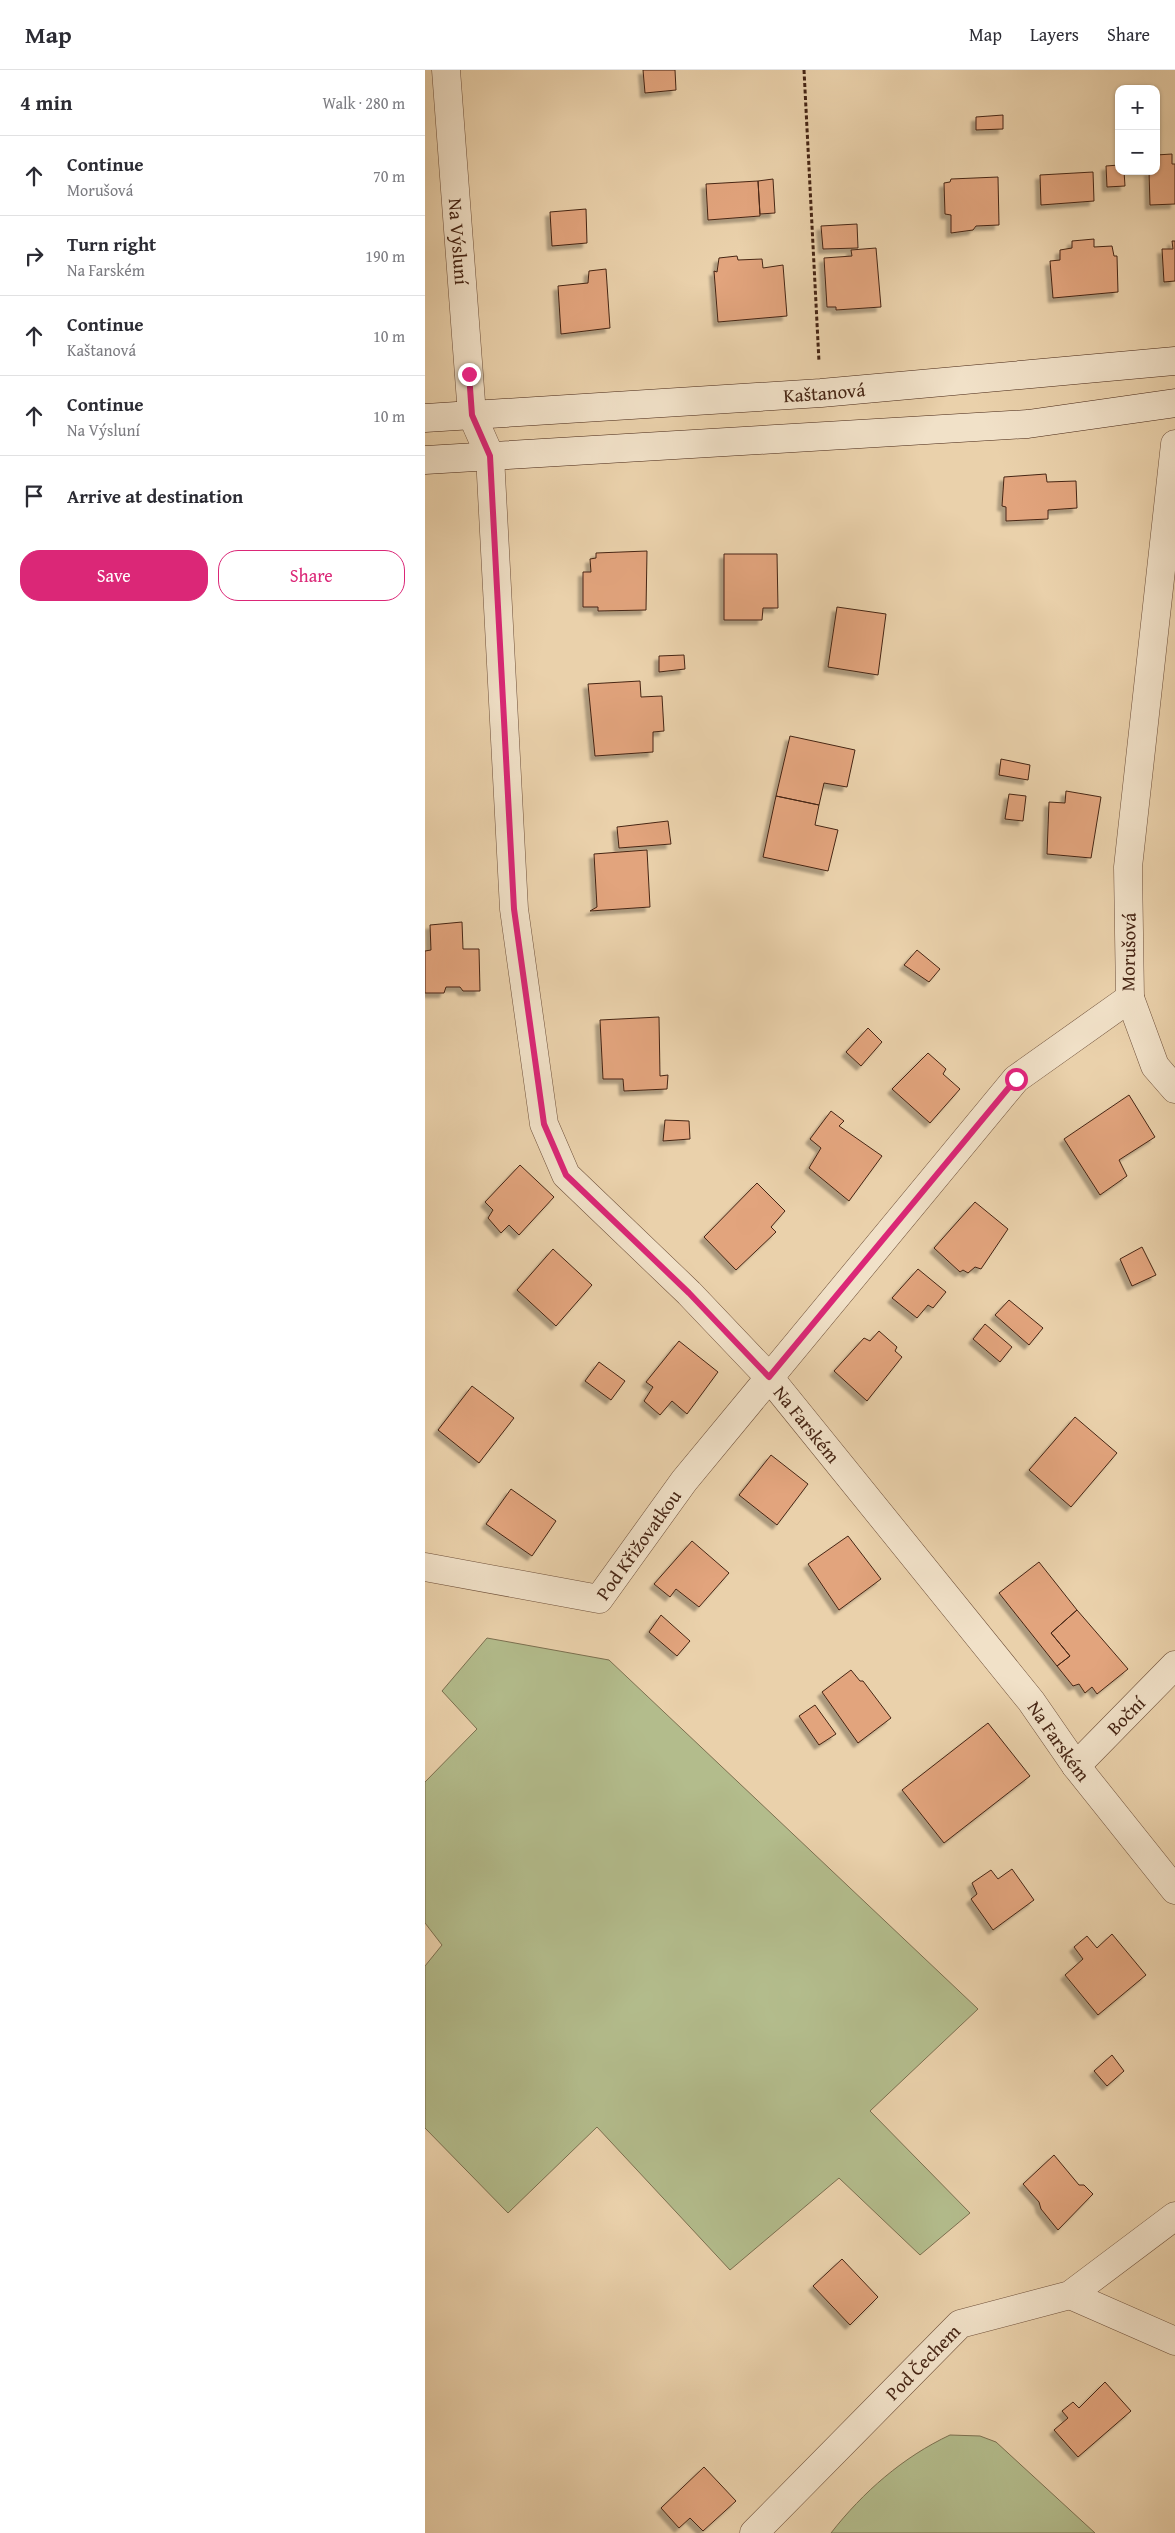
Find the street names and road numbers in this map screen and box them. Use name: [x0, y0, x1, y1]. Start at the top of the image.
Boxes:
street label: Na Výsluní: [442, 197, 476, 286]
street label: Kaštanová: [782, 375, 866, 409]
street label: Morušová: [1113, 912, 1143, 992]
street label: Na Farském: [767, 1379, 847, 1469]
street label: Pod Křižovatkou: [589, 1483, 688, 1606]
street label: Boční: [1100, 1689, 1152, 1741]
street label: Na Farském: [1021, 1695, 1097, 1788]
street label: Pod Čechem: [879, 2317, 967, 2406]

